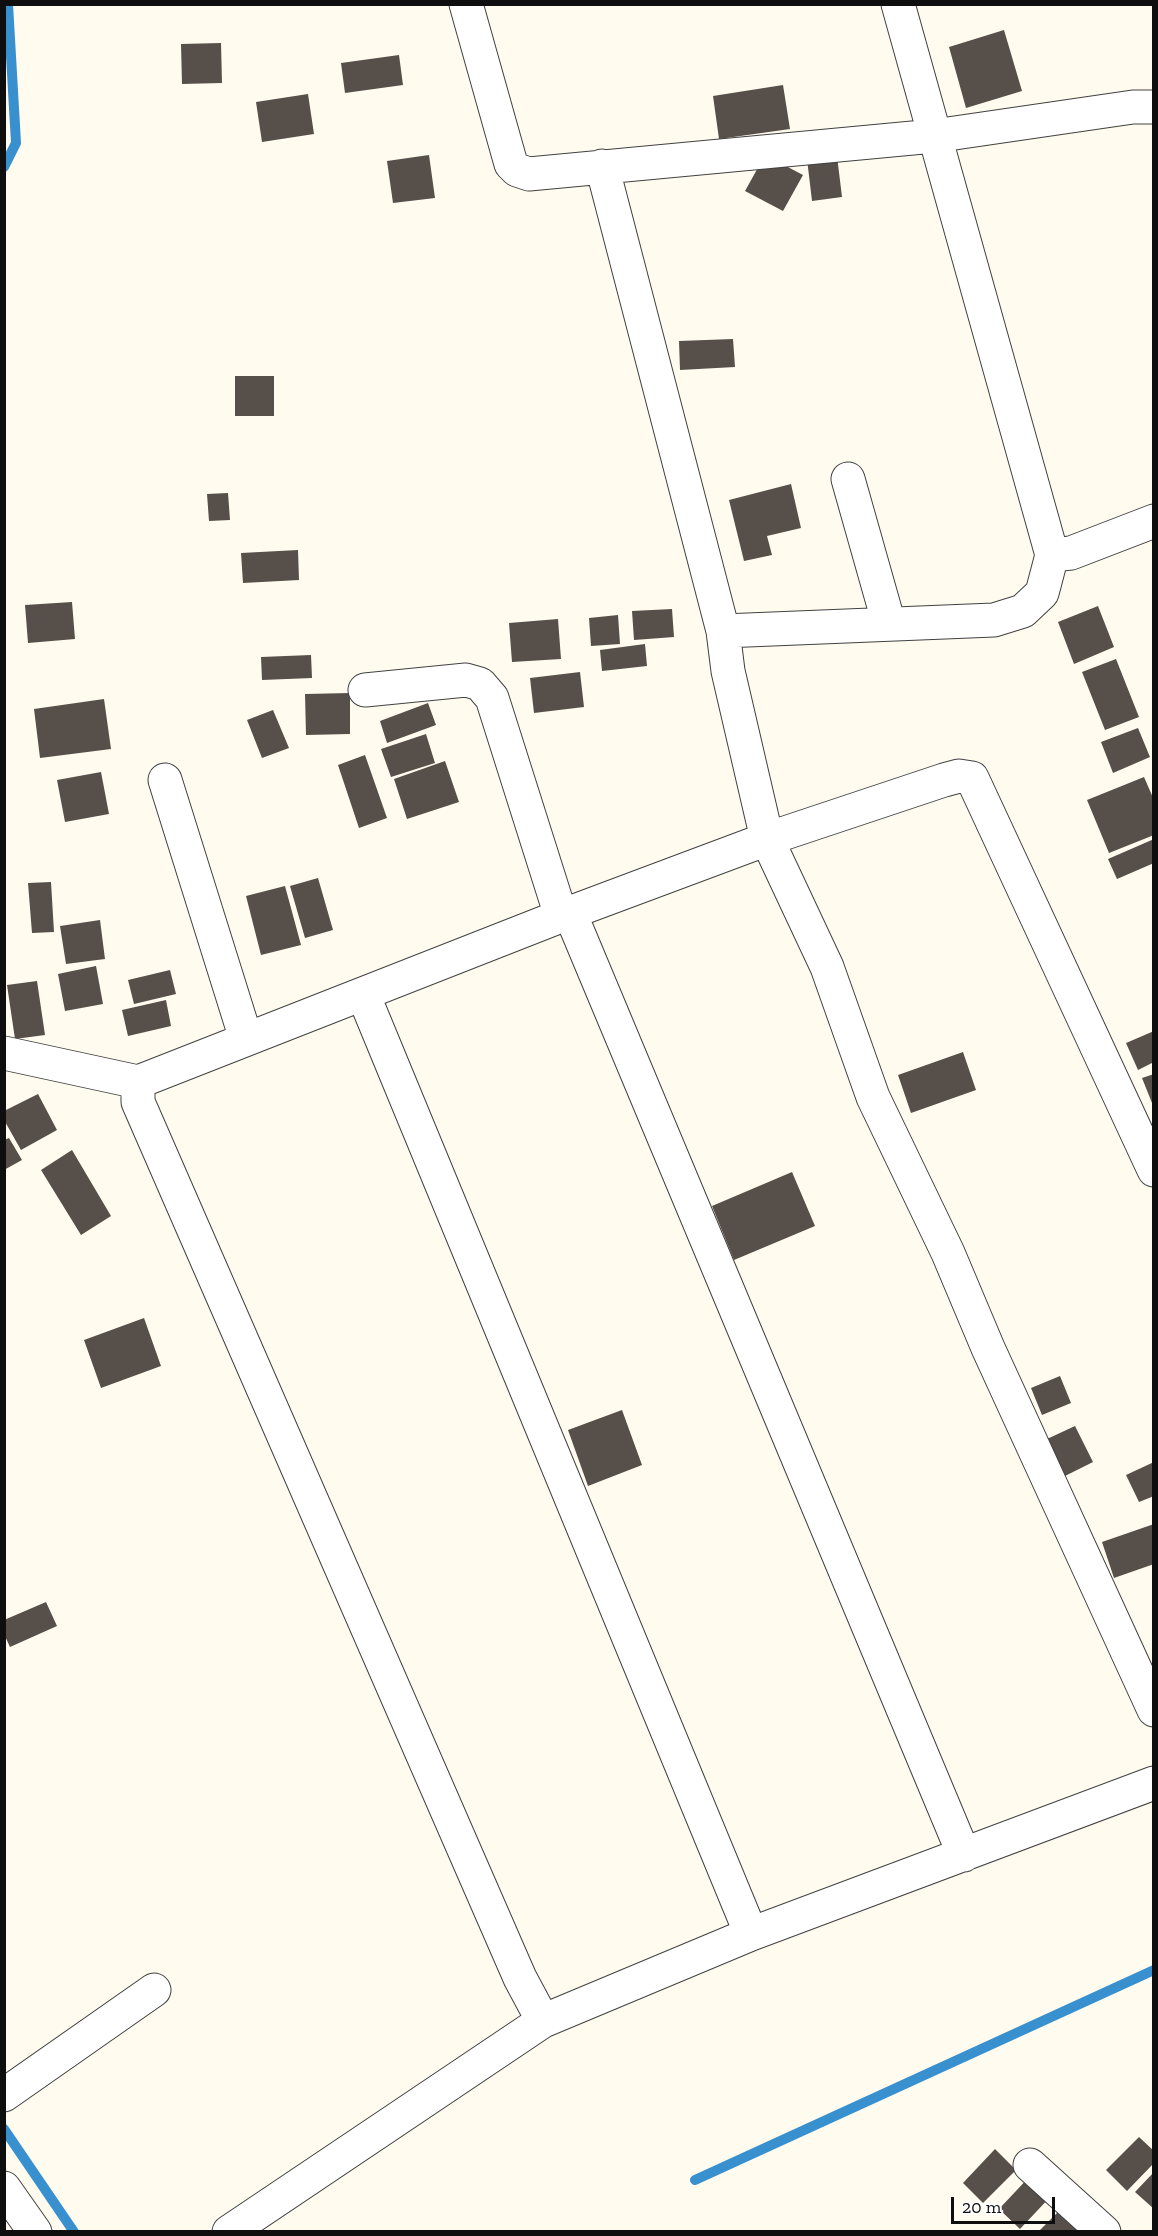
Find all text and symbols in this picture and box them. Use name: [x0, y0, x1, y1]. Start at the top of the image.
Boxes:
scale bar: [954, 2185, 1058, 2223]
text: 20 m: [962, 2196, 1001, 2218]

